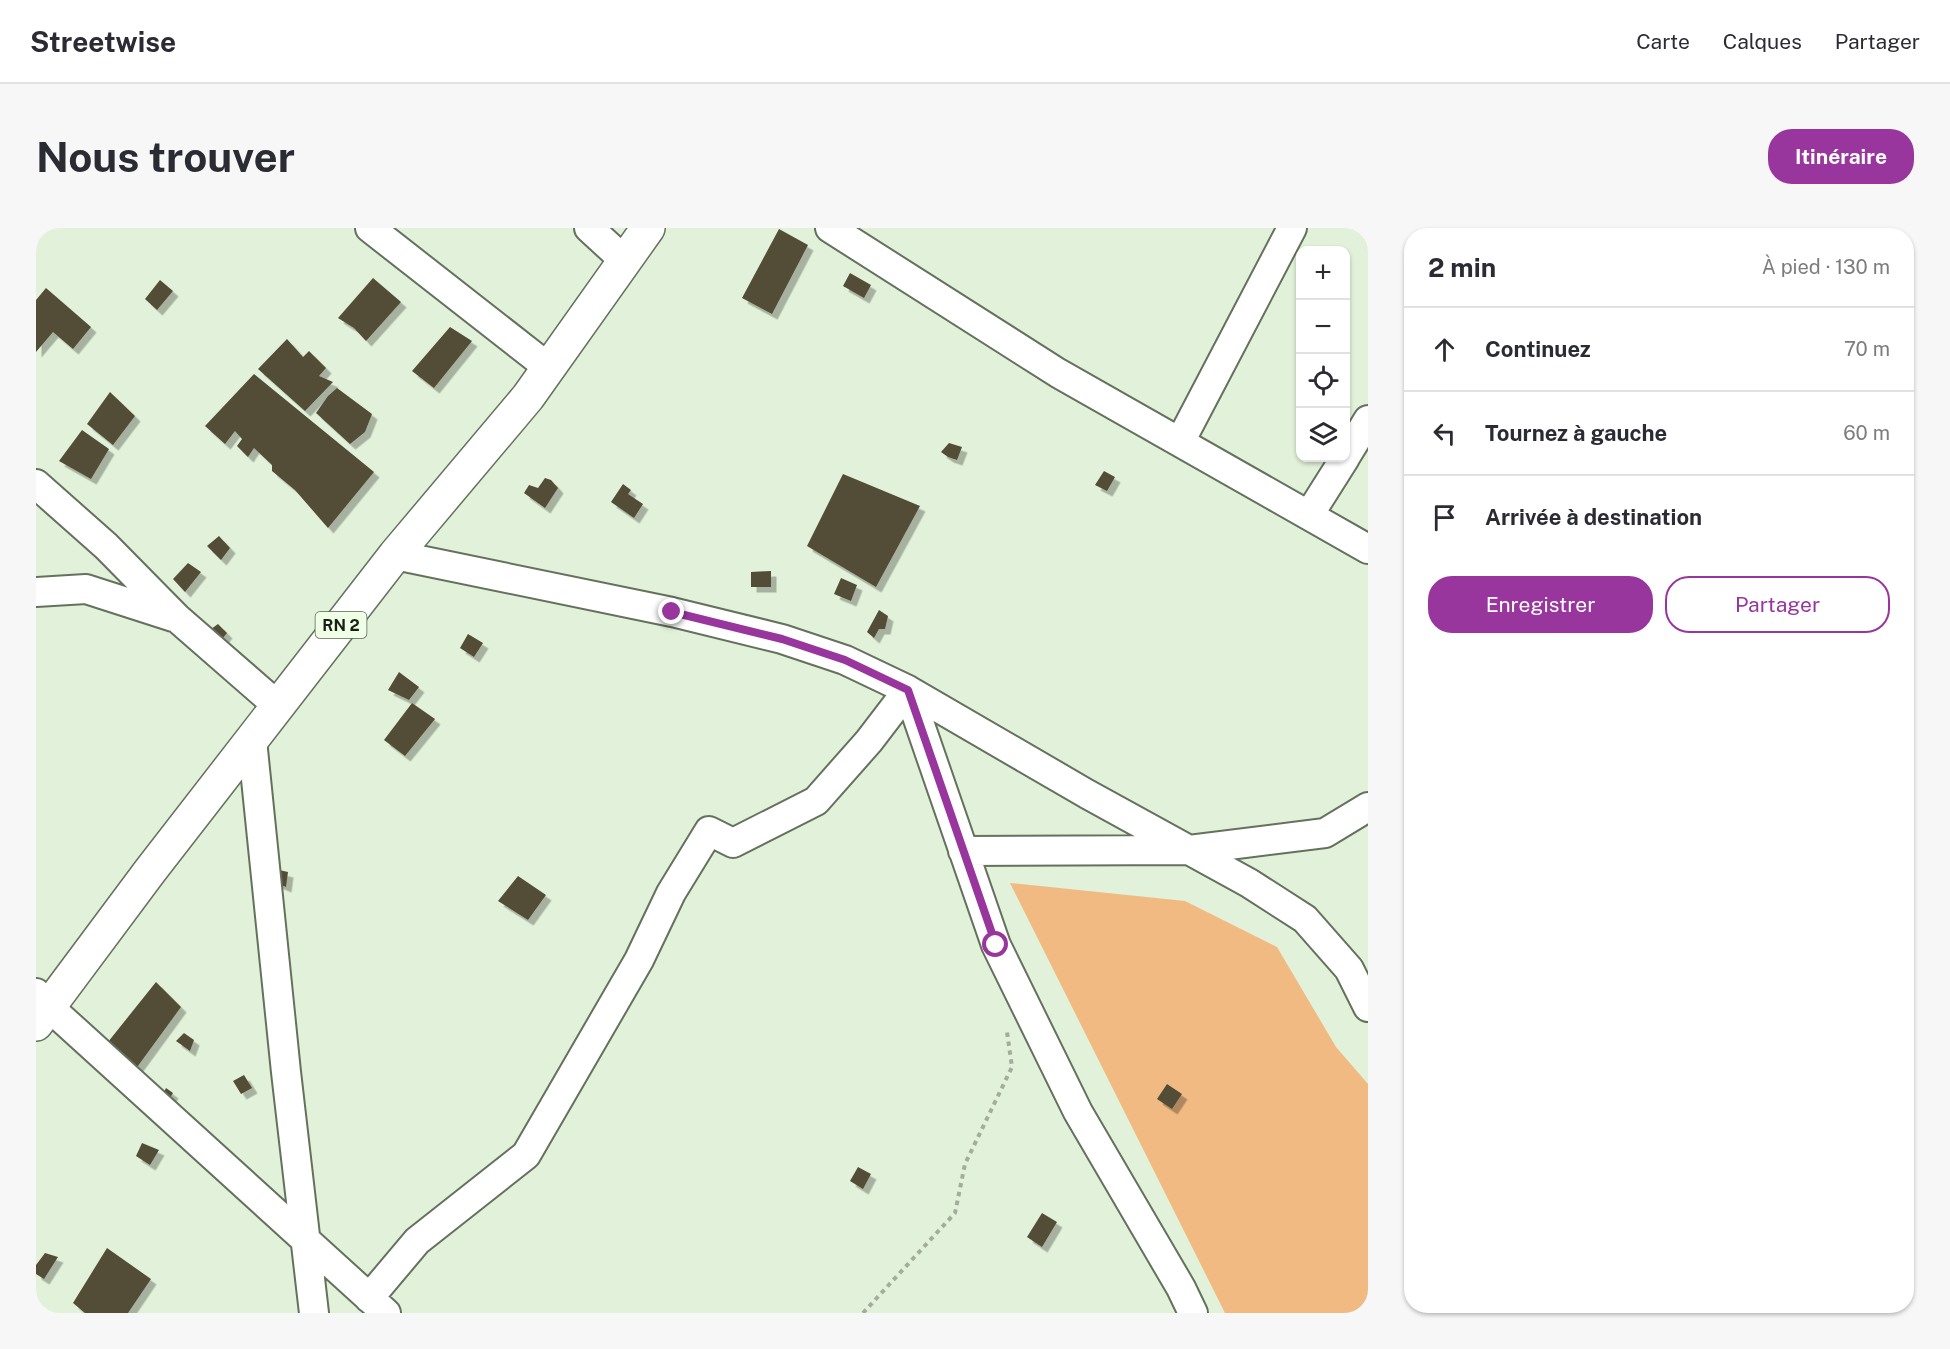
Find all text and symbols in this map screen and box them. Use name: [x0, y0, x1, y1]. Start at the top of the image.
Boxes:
text: Streetwise: [30, 25, 176, 58]
text: Carte: [1636, 29, 1690, 54]
text: Calques: [1723, 29, 1802, 54]
text: Partager: [1835, 29, 1920, 54]
button: Itinéraire: [1768, 129, 1914, 184]
text: Nous trouver: [36, 132, 295, 181]
map controls: [1296, 246, 1350, 462]
button: +: [1296, 246, 1350, 300]
text: 2 min: [1428, 252, 1496, 283]
text: À pied · 130 m: [1762, 255, 1890, 279]
button: −: [1296, 300, 1350, 354]
icon: ahead: [1428, 333, 1461, 366]
text: Continuez: [1485, 336, 1591, 362]
text: 70 m: [1844, 337, 1890, 361]
button: locate: [1296, 354, 1350, 408]
button: layers: [1296, 408, 1350, 462]
icon: left: [1428, 417, 1461, 450]
text: Tournez à gauche: [1485, 420, 1667, 446]
text: 60 m: [1843, 421, 1890, 445]
icon: arrive: [1428, 501, 1461, 534]
text: Arrivée à destination: [1485, 504, 1702, 530]
button: Enregistrer: [1428, 576, 1653, 633]
button: Partager: [1665, 576, 1890, 633]
route end: [658, 598, 684, 624]
road number: RN 2: [316, 612, 366, 638]
route start: [982, 931, 1008, 957]

